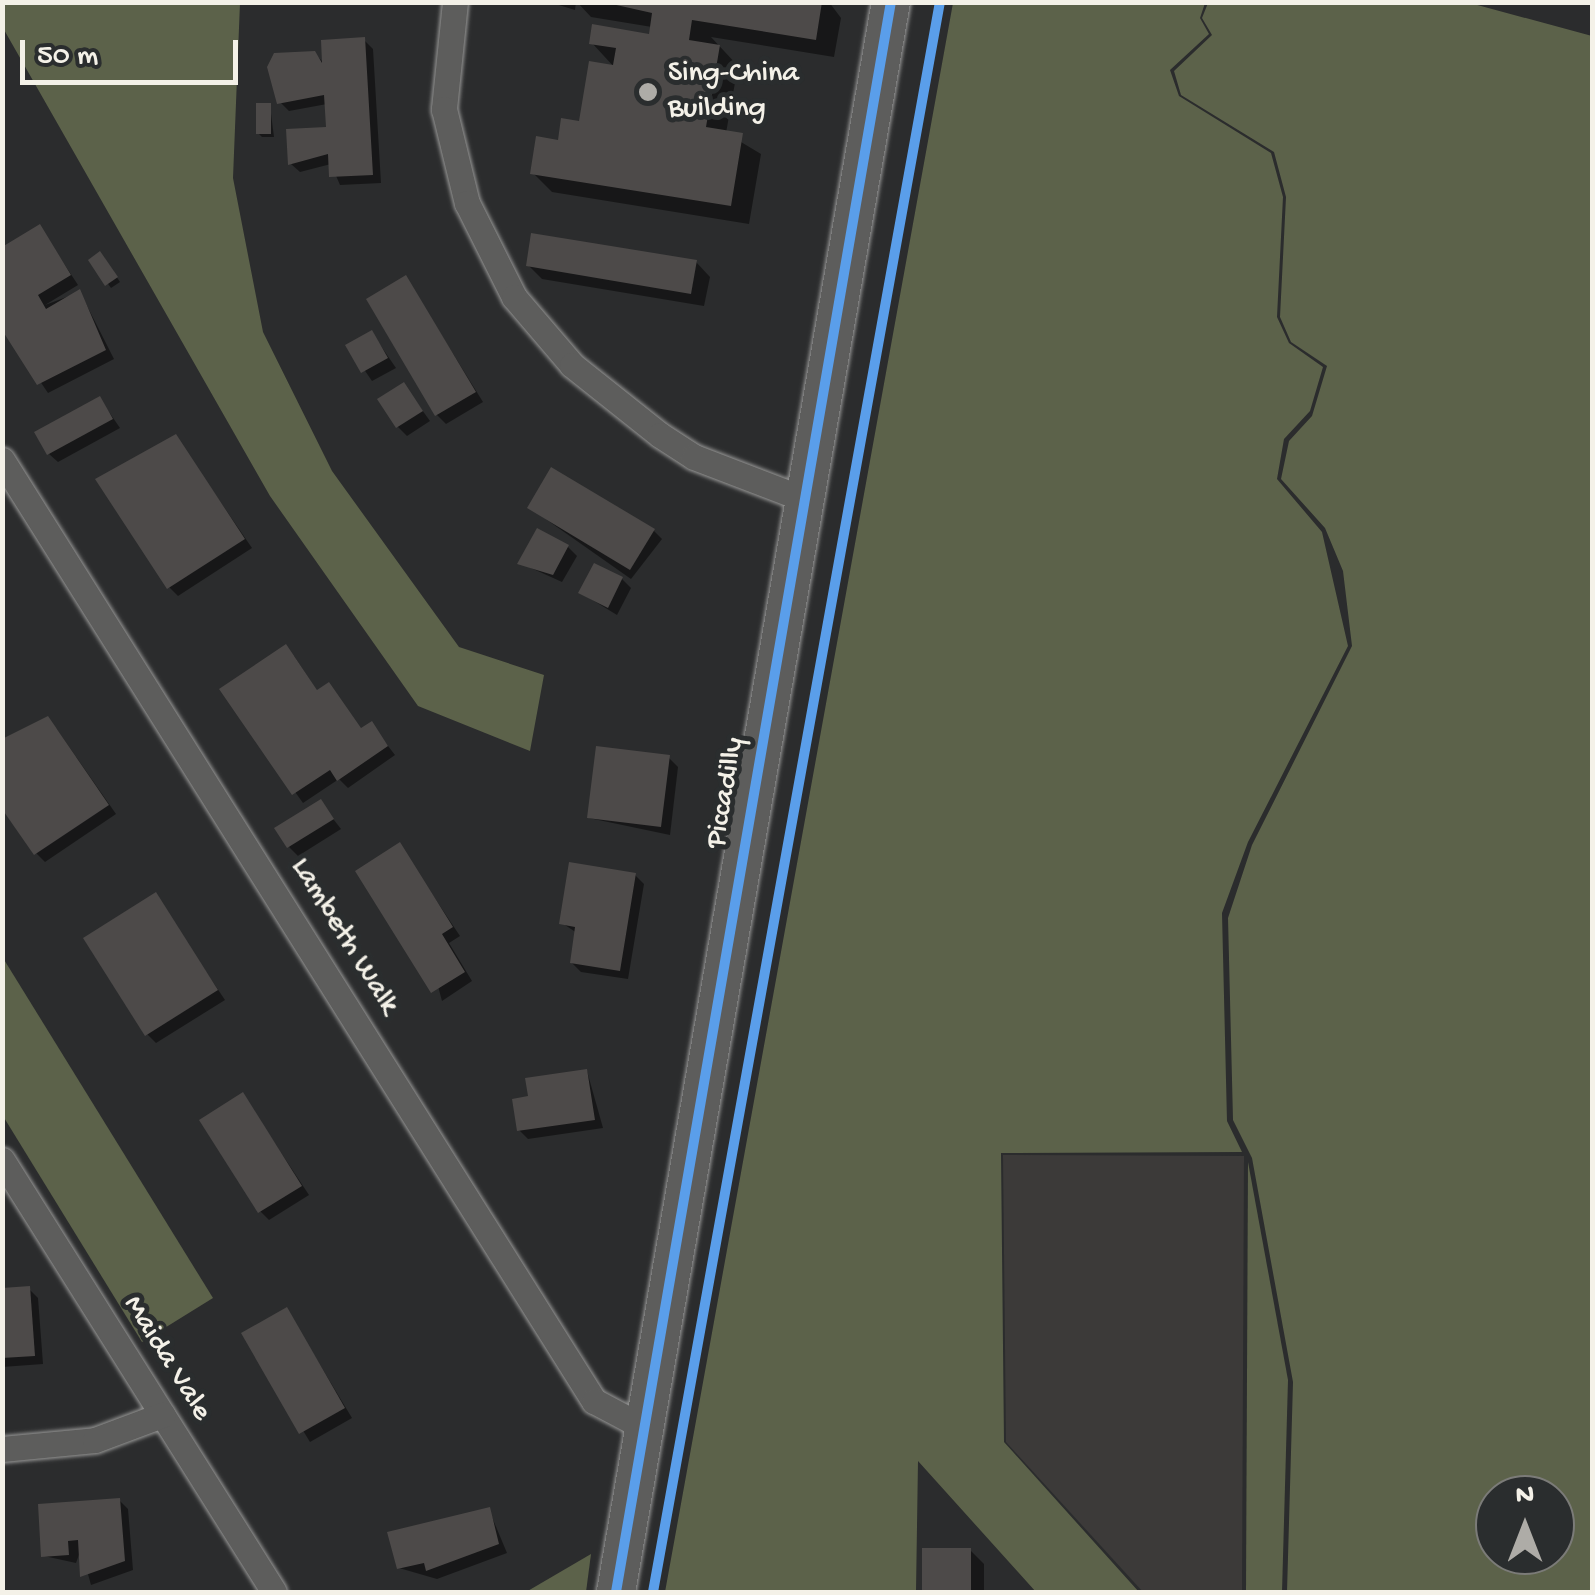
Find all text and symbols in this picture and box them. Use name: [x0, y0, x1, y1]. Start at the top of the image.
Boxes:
scale bar: [25, 20, 242, 82]
text: 50 m: [37, 40, 98, 75]
place label: Sing-China Building: [668, 57, 799, 128]
marker: Sing-China Building: [637, 81, 659, 103]
street label: Piccadilly: [700, 735, 754, 851]
street label: Lambeth Walk: [281, 852, 405, 1022]
street label: Maida Vale: [113, 1290, 219, 1428]
north arrow: [1475, 1475, 1575, 1575]
text: N: [1516, 1480, 1534, 1513]

